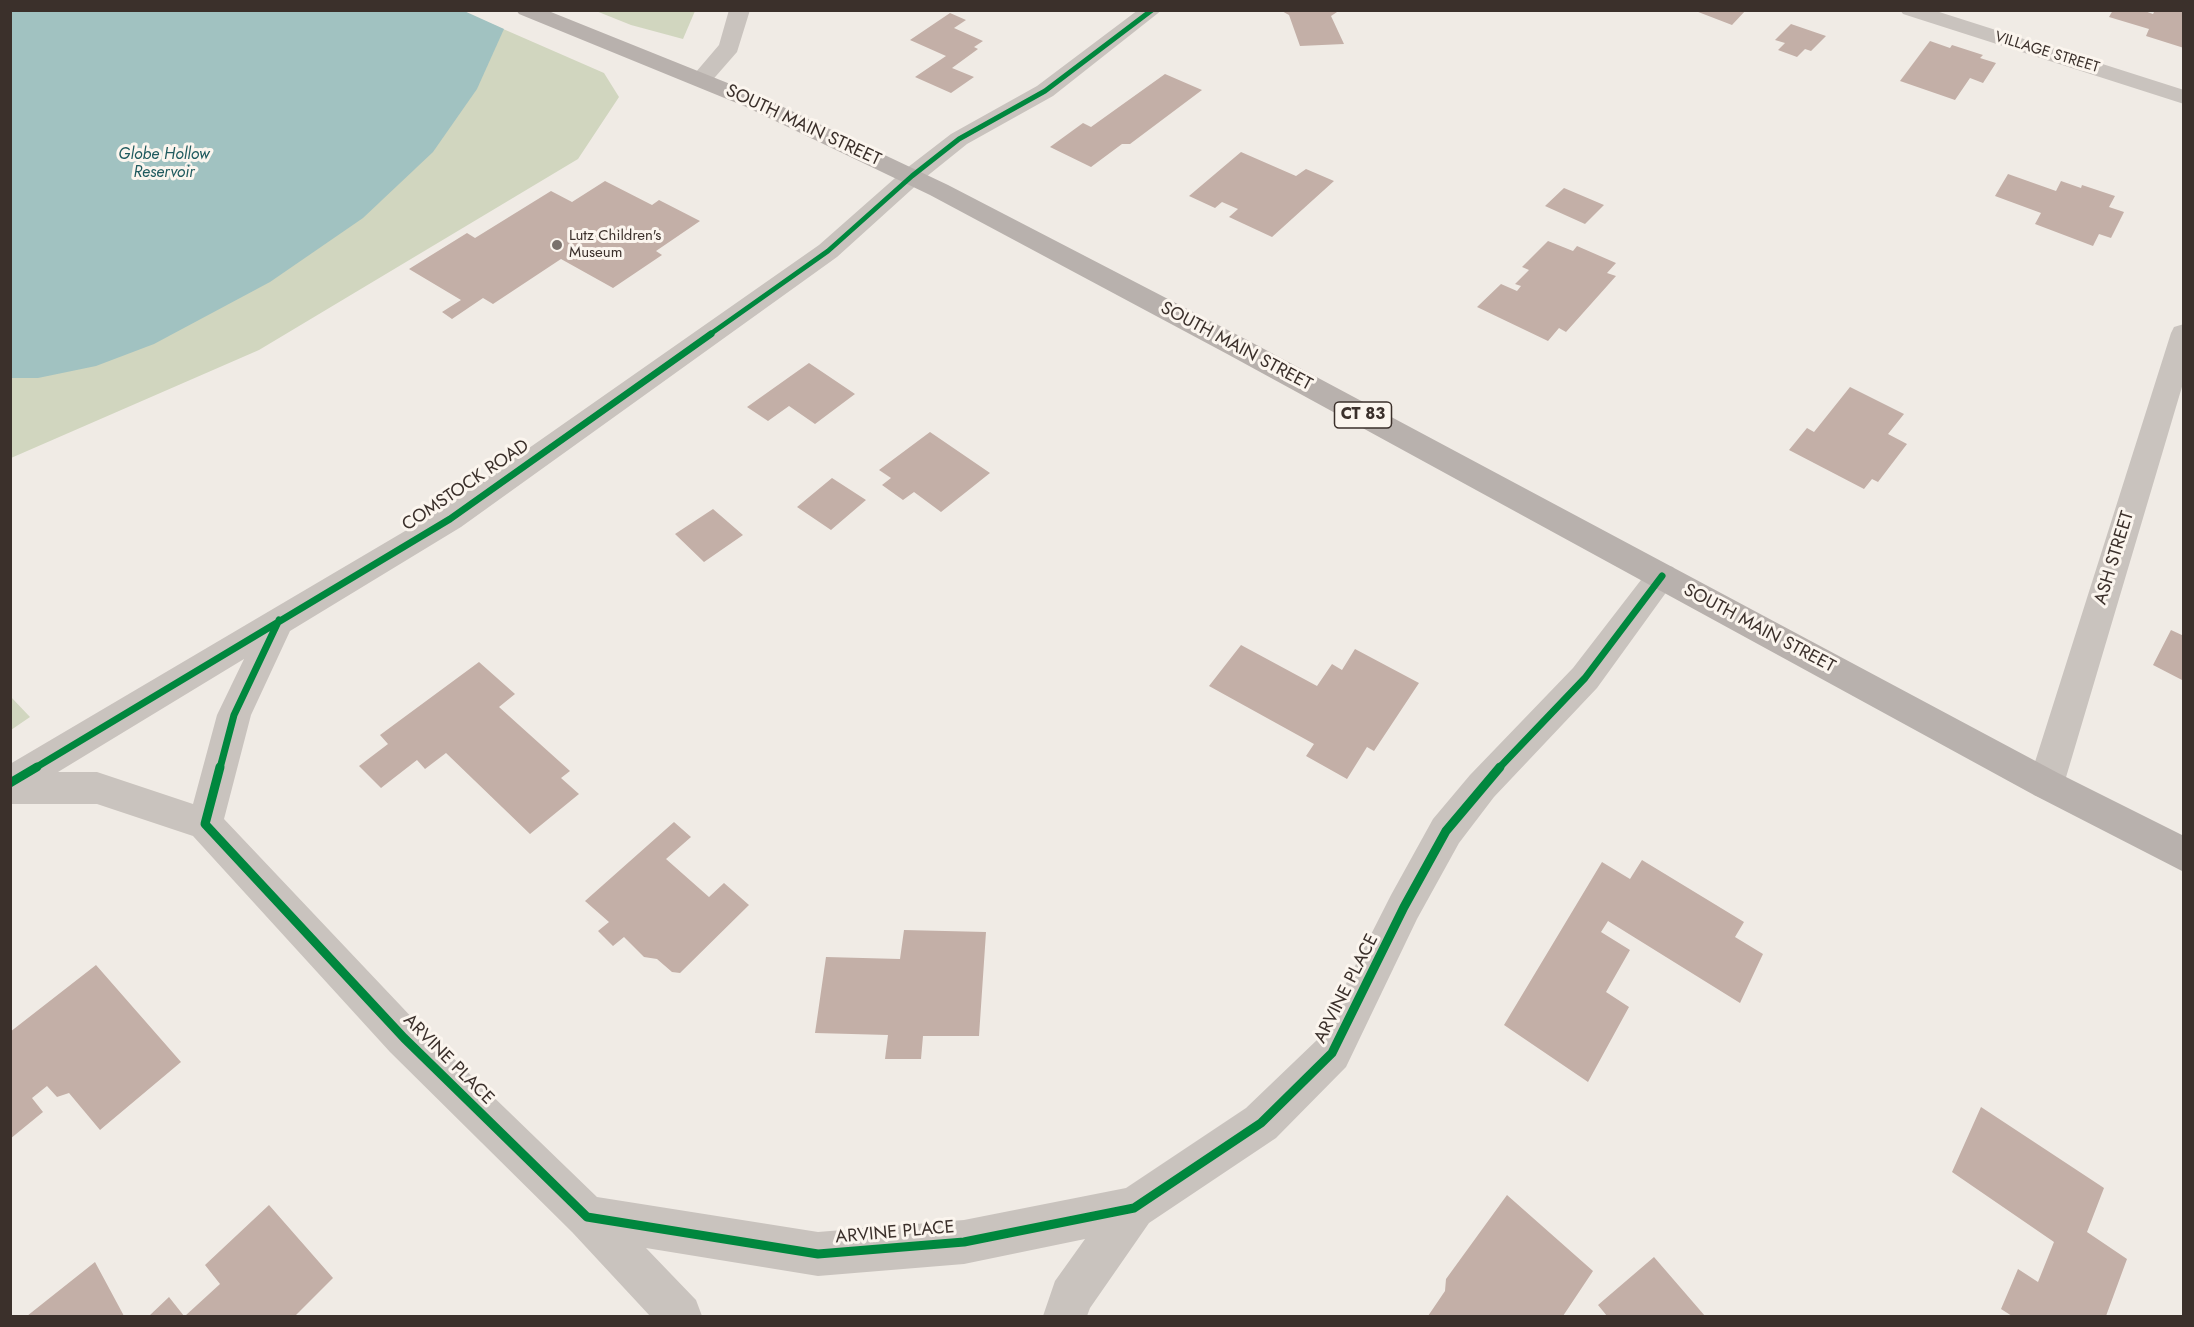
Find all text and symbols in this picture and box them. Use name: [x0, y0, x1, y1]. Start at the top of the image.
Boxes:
street label: VILLAGE STREET: [1993, 29, 2101, 77]
street label: SOUTH MAIN STREET: [722, 81, 884, 171]
water label: Globe Hollow Reservoir: [118, 145, 210, 183]
place label: Lutz Children's Museum: [569, 227, 661, 262]
marker: Lutz Children's Museum: [550, 238, 564, 252]
street label: SOUTH MAIN STREET: [1156, 298, 1316, 396]
road number: CT 83: [1334, 402, 1392, 428]
street label: COMSTOCK ROAD: [398, 436, 534, 536]
street label: ASH STREET: [2091, 509, 2139, 607]
street label: SOUTH MAIN STREET: [1679, 580, 1839, 678]
street label: ARVINE PLACE: [1310, 931, 1384, 1047]
street label: ARVINE PLACE: [398, 1010, 498, 1110]
street label: ARVINE PLACE: [834, 1217, 956, 1249]

